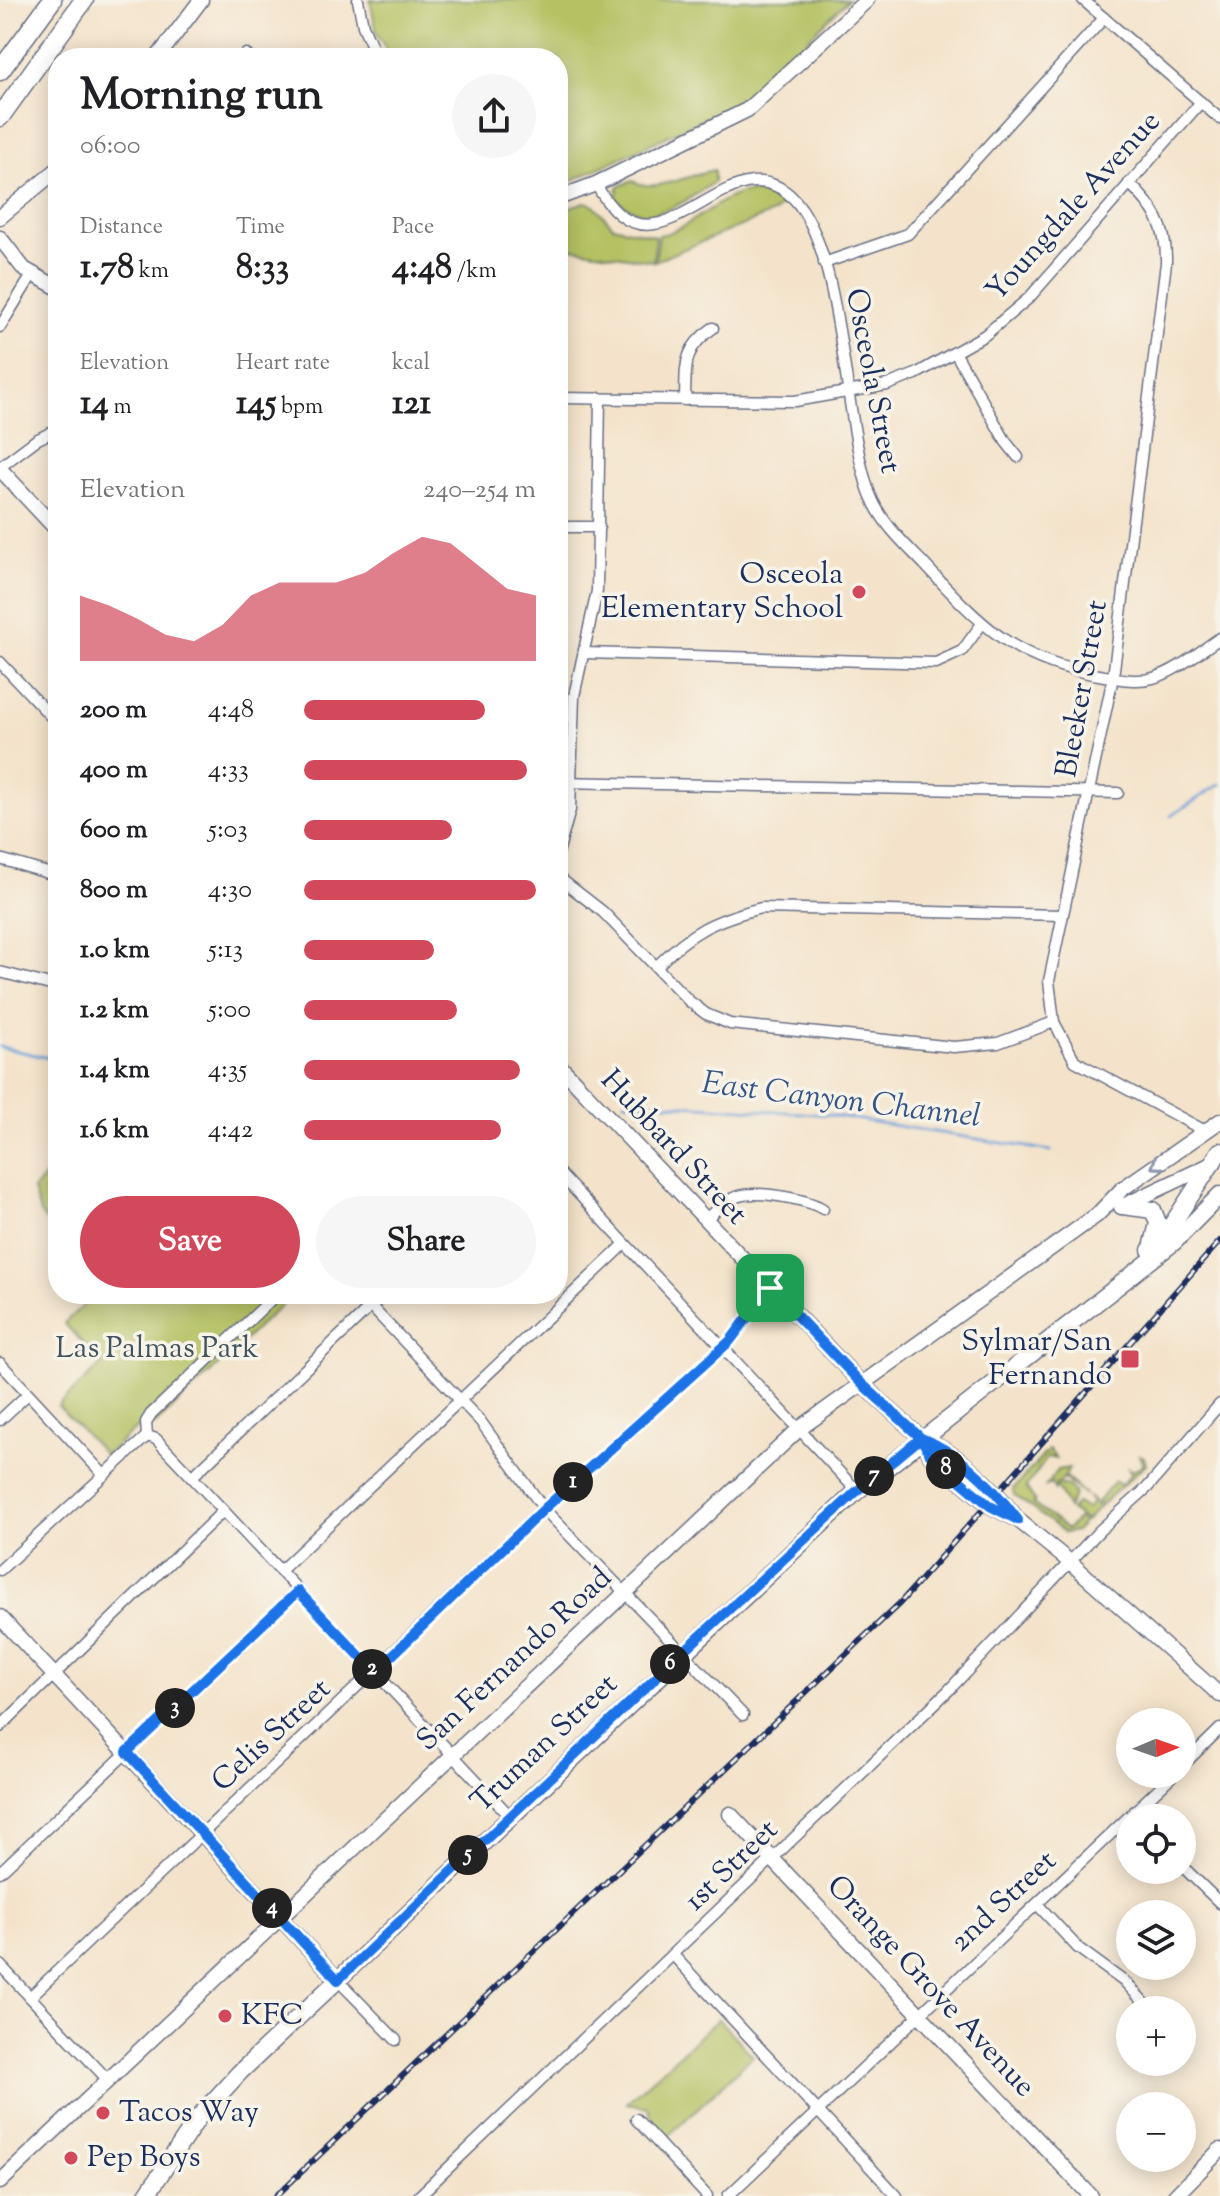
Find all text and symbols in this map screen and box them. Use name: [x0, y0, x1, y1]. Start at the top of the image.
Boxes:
text: Morning run: [80, 66, 323, 129]
button: share: [452, 74, 536, 158]
street label: Youngdale Avenue: [977, 102, 1171, 312]
text: 06:00: [80, 128, 140, 165]
text: Distance: [80, 212, 163, 244]
text: Time: [236, 212, 285, 244]
text: Pace: [392, 212, 434, 244]
text: 1.78: [80, 244, 134, 293]
text: 8:33: [236, 244, 289, 293]
text: 4:48: [392, 244, 452, 293]
text: km: [134, 256, 169, 288]
text: /km: [452, 256, 497, 288]
street label: Osceola Street: [833, 285, 911, 477]
text: Elevation: [80, 348, 169, 380]
text: Heart rate: [236, 348, 330, 380]
text: kcal: [392, 348, 430, 380]
text: 14: [80, 380, 109, 429]
text: 145: [236, 380, 276, 429]
text: 121: [392, 380, 431, 429]
text: m: [109, 392, 132, 424]
text: bpm: [276, 392, 323, 424]
text: Elevation: [80, 472, 185, 509]
text: 240–254 m: [423, 472, 536, 509]
place label: Osceola Elementary School: [601, 554, 843, 631]
marker: Osceola Elementary School: [850, 583, 868, 601]
street label: Bleeker Street: [1046, 597, 1120, 781]
text: 200 m: [80, 692, 147, 729]
text: 4:48: [208, 692, 254, 729]
text: 400 m: [80, 752, 147, 789]
text: 4:33: [208, 752, 249, 789]
text: 600 m: [80, 812, 147, 849]
text: 5:03: [208, 812, 248, 849]
text: 800 m: [80, 872, 148, 909]
text: 4:30: [208, 872, 252, 909]
text: 1.0 km: [80, 932, 150, 969]
text: 5:13: [208, 932, 243, 969]
text: 1.2 km: [80, 992, 149, 1029]
text: 5:00: [208, 992, 251, 1029]
text: 1.4 km: [80, 1052, 150, 1089]
text: 4:35: [208, 1052, 247, 1089]
street label: Hubbard Street: [590, 1061, 756, 1235]
water label: East Canyon Channel: [699, 1061, 983, 1141]
text: 1.6 km: [80, 1112, 149, 1149]
text: 4:42: [208, 1112, 253, 1149]
one-way arrow: [1151, 1155, 1165, 1170]
button: Save: [80, 1196, 300, 1288]
button: Share: [316, 1196, 536, 1288]
pin: [736, 1254, 804, 1322]
icon: arrive: [748, 1266, 792, 1310]
place label: Sylmar/San Fernando: [961, 1321, 1112, 1398]
park label: Las Palmas Park: [56, 1328, 258, 1371]
marker: Sylmar/San Fernando: [1119, 1348, 1141, 1370]
pin: 8: [926, 1449, 966, 1489]
text: 8: [940, 1453, 952, 1485]
pin: 7: [854, 1456, 894, 1496]
text: 7: [868, 1460, 880, 1492]
pin: 1: [553, 1462, 593, 1502]
text: 1: [569, 1466, 577, 1498]
street label: San Fernando Road: [408, 1558, 622, 1762]
pin: 6: [650, 1644, 690, 1684]
text: 6: [665, 1648, 675, 1680]
pin: 2: [352, 1649, 392, 1689]
text: 2: [367, 1653, 377, 1685]
street label: Truman Street: [462, 1664, 628, 1824]
street label: Celis Street: [203, 1669, 341, 1803]
pin: 3: [155, 1688, 195, 1728]
text: 3: [171, 1692, 179, 1724]
north arrow: [1116, 1708, 1196, 1788]
map controls: [1116, 1708, 1196, 2172]
button: locate: [1116, 1804, 1196, 1884]
street label: 1st Street: [675, 1810, 789, 1922]
pin: 5: [448, 1835, 488, 1875]
text: 5: [464, 1839, 472, 1871]
street label: 2nd Street: [941, 1841, 1067, 1963]
street label: Orange Grove Avenue: [815, 1866, 1045, 2108]
pin: 4: [252, 1888, 292, 1928]
text: 4: [266, 1892, 278, 1924]
button: layers: [1116, 1900, 1196, 1980]
place label: KFC: [241, 1995, 304, 2038]
button: +: [1116, 1996, 1196, 2076]
marker: KFC: [216, 2007, 234, 2025]
place label: Tacos Way: [119, 2092, 259, 2135]
button: −: [1116, 2092, 1196, 2172]
marker: Tacos Way: [94, 2104, 112, 2122]
place label: Pep Boys: [87, 2137, 201, 2180]
marker: Pep Boys: [62, 2149, 80, 2167]

